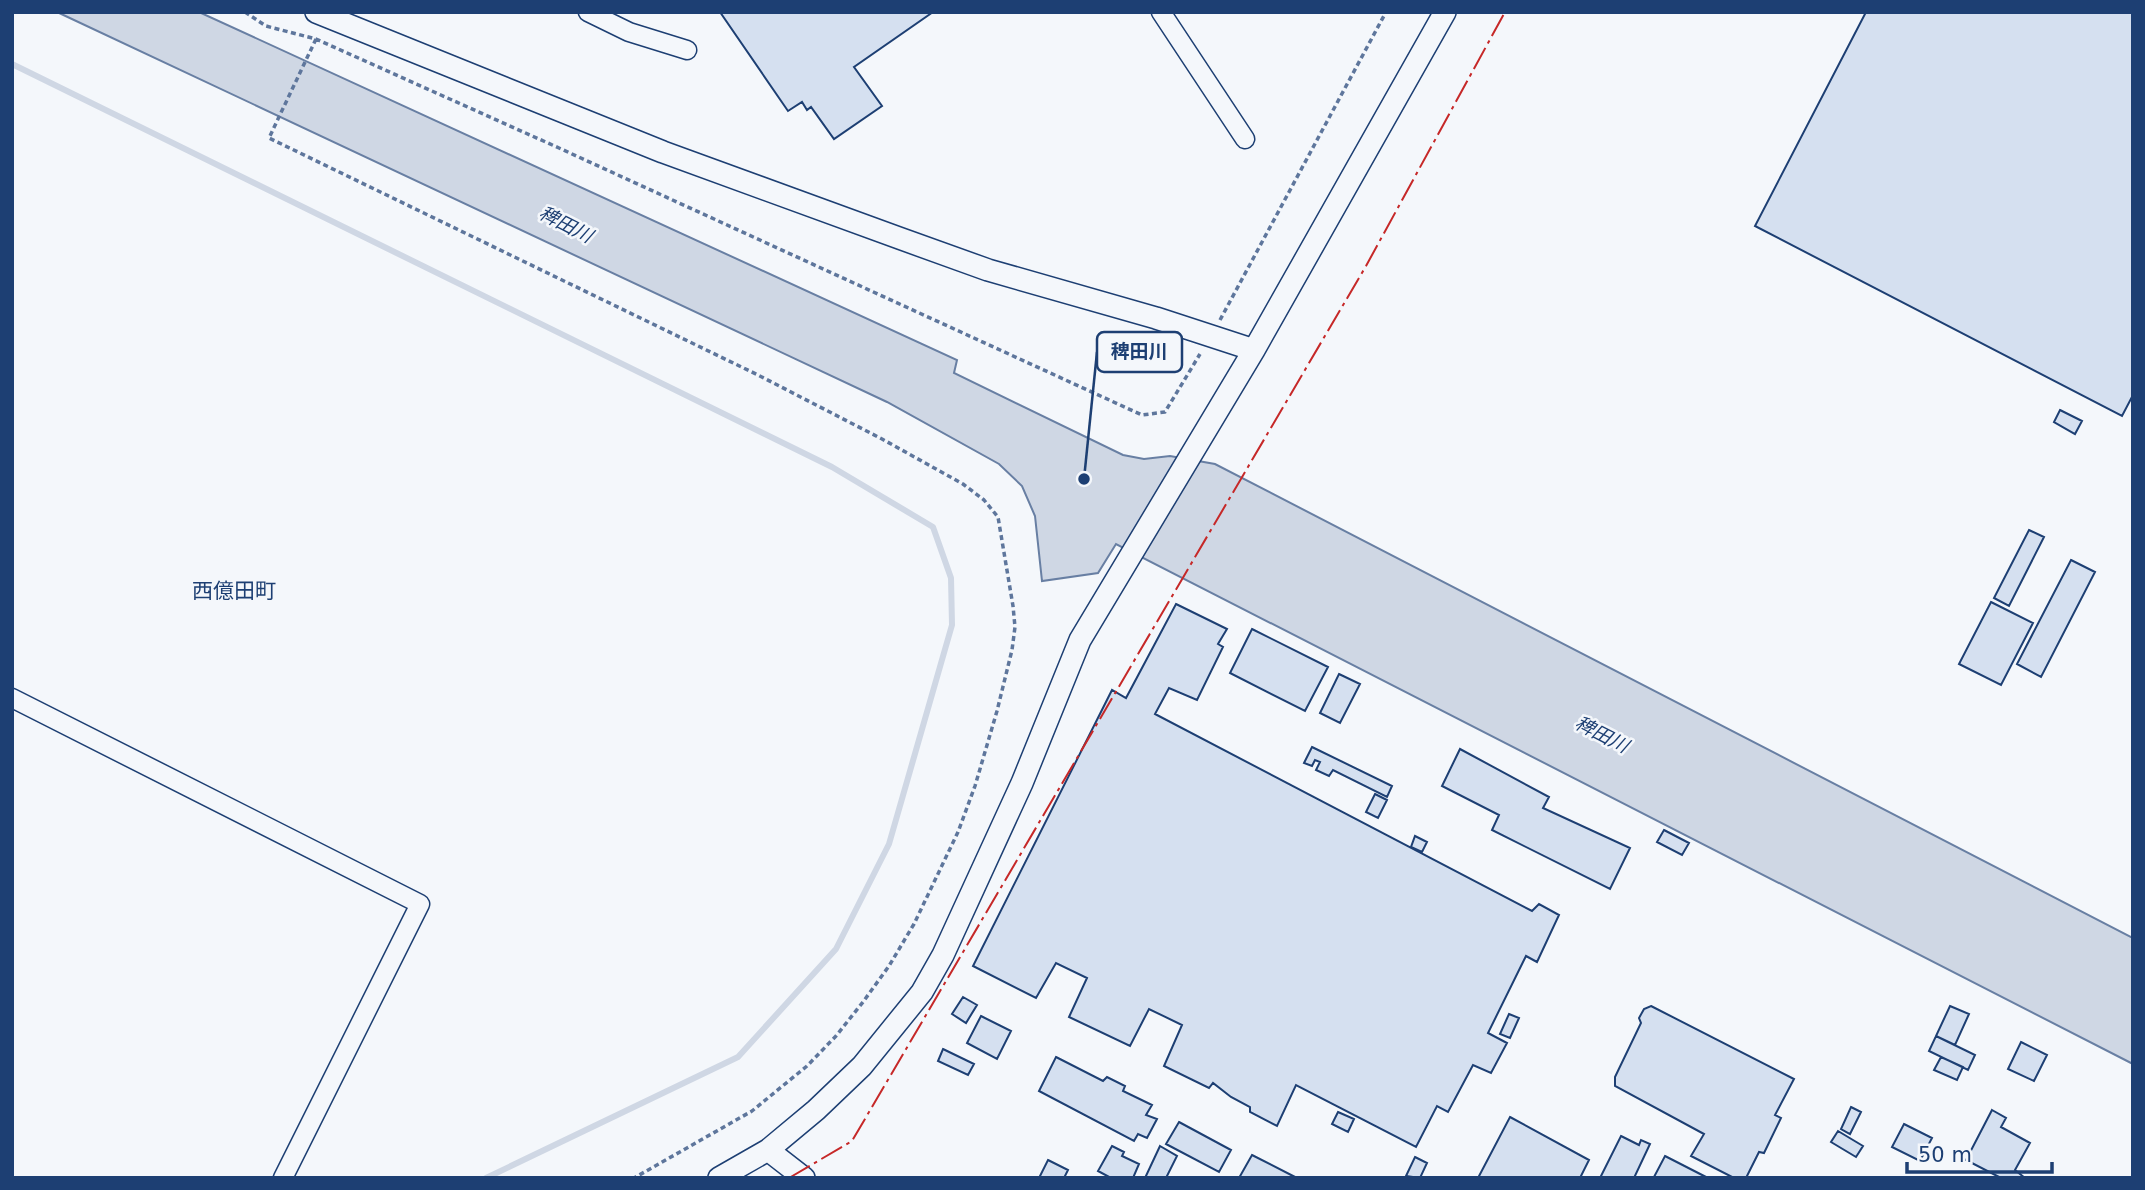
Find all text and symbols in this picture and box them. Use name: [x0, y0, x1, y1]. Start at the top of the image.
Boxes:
water label: 稗田川: [536, 201, 598, 248]
callout: 稗田川: [1097, 332, 1182, 372]
text: 稗田川: [1110, 340, 1168, 362]
district label: 西億田町: [192, 579, 276, 603]
water label: 稗田川: [1572, 711, 1634, 758]
scale bar: [1907, 1130, 2052, 1174]
text: 50 m: [1918, 1143, 1972, 1167]

